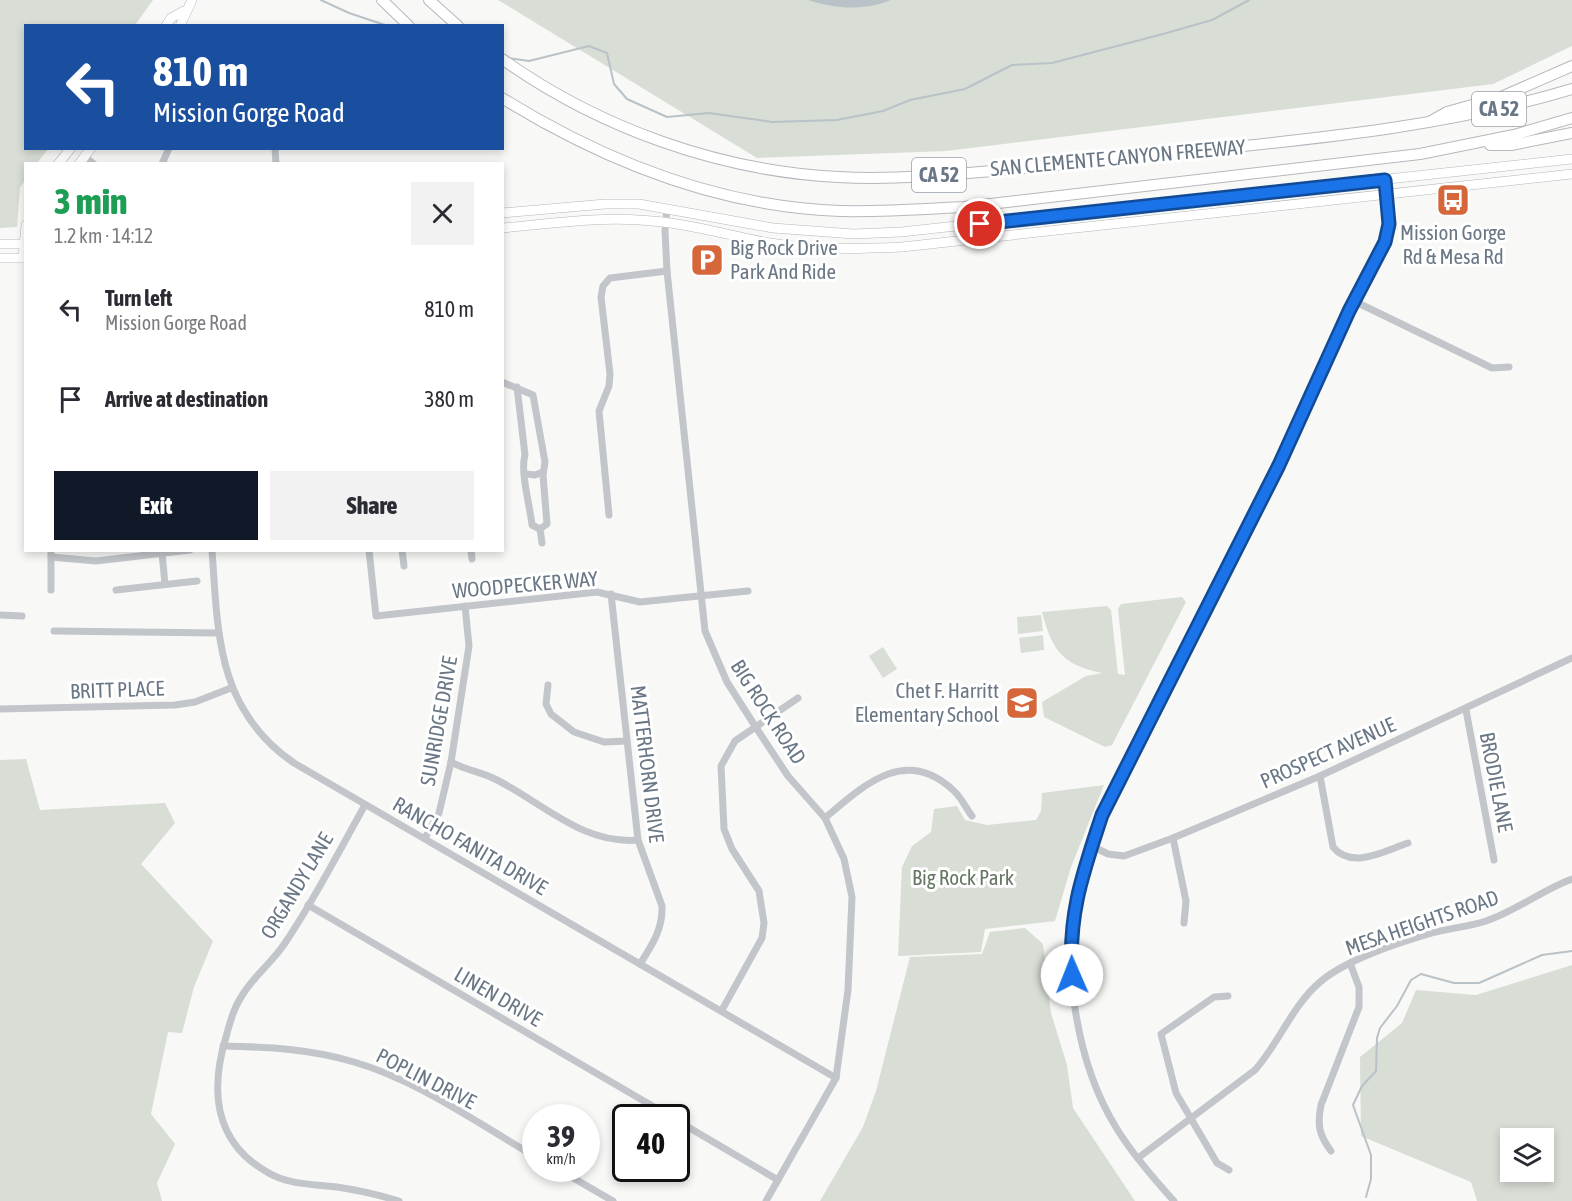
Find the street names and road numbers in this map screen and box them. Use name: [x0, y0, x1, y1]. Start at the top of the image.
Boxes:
road number: CA 52: [1472, 92, 1526, 126]
street label: SAN CLEMENTE CANYON FREEWAY: [989, 134, 1247, 180]
road number: CA 52: [912, 158, 966, 192]
street label: WOODPECKER WAY: [451, 566, 599, 602]
street label: SUNRIDGE DRIVE: [415, 654, 461, 787]
street label: BIG ROCK ROAD: [726, 655, 811, 768]
street label: BRITT PLACE: [69, 675, 165, 703]
street label: MATTERHORN DRIVE: [626, 684, 670, 844]
street label: PROSPECT AVENUE: [1256, 712, 1399, 793]
street label: BRODIE LANE: [1476, 730, 1518, 834]
street label: RANCHO FANITA DRIVE: [389, 791, 552, 899]
street label: ORGANDY LANE: [255, 828, 337, 943]
street label: MESA HEIGHTS ROAD: [1342, 885, 1501, 960]
street label: LINEN DRIVE: [451, 962, 547, 1031]
street label: POPLIN DRIVE: [373, 1043, 480, 1113]

